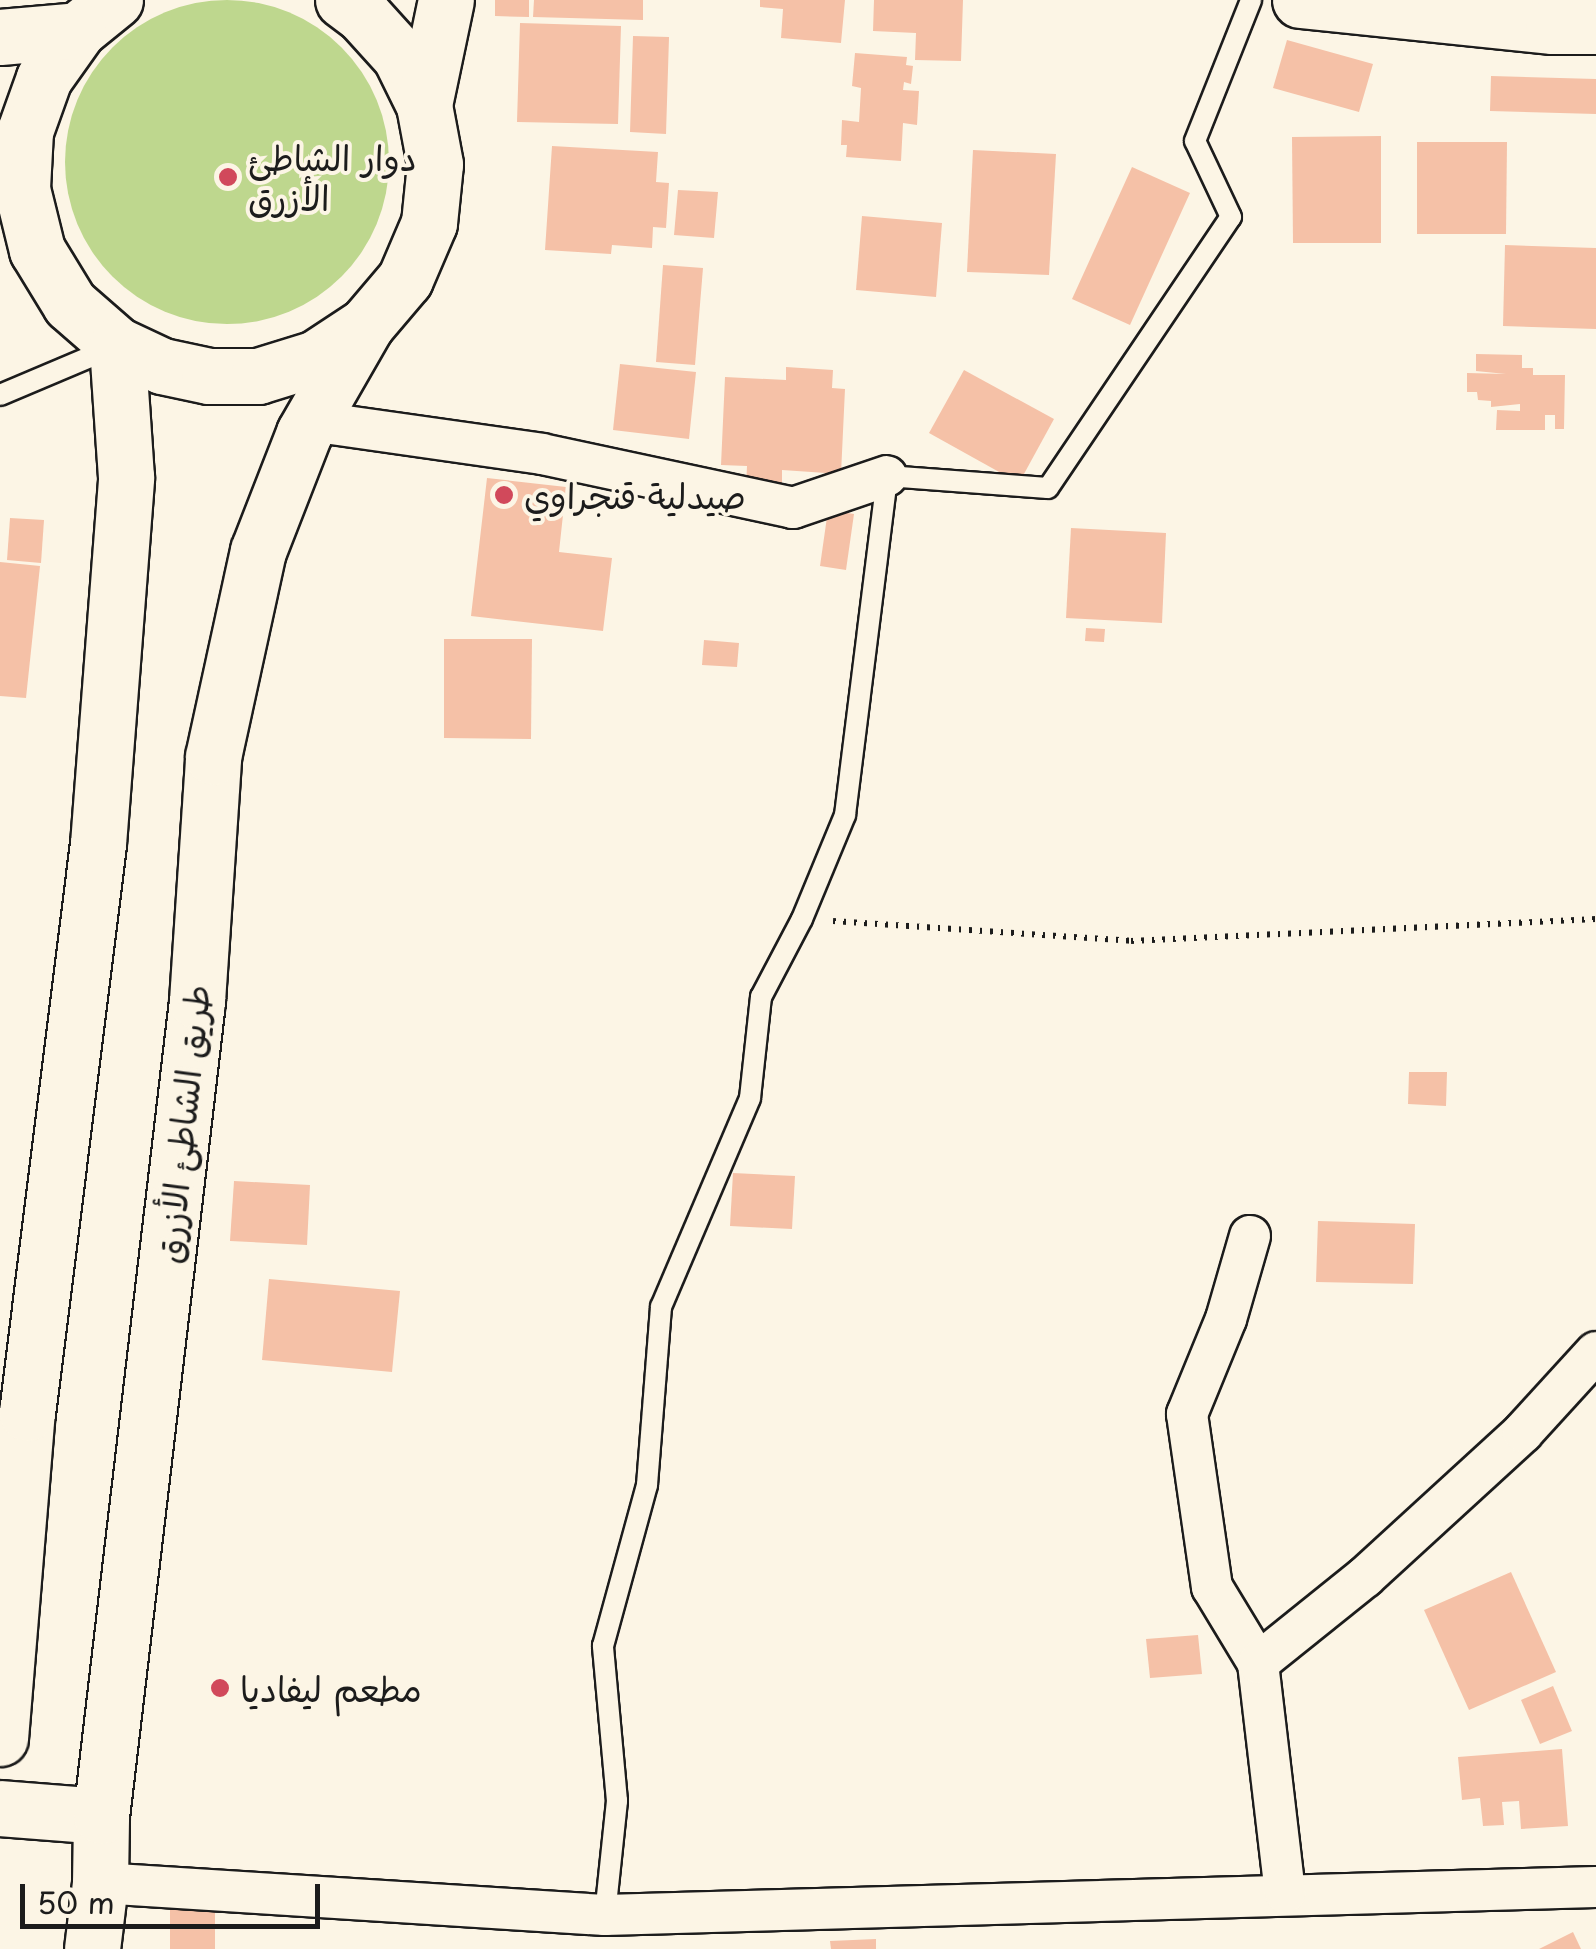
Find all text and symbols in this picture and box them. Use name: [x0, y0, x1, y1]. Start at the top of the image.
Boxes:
place label: دوار الشاطئ الأزرق: [248, 136, 417, 218]
marker: دوار الشاطئ الأزرق: [217, 166, 239, 188]
place label: صيدلية قنجراوي: [524, 474, 746, 516]
marker: صيدلية قنجراوي: [493, 484, 515, 506]
street label: طريق الشاطئ الأزرق: [146, 982, 218, 1266]
place label: مطعم ليفاديا: [240, 1667, 422, 1709]
marker: مطعم ليفاديا: [209, 1677, 231, 1699]
scale bar: [25, 1864, 325, 1926]
text: 50 m: [37, 1879, 115, 1924]

